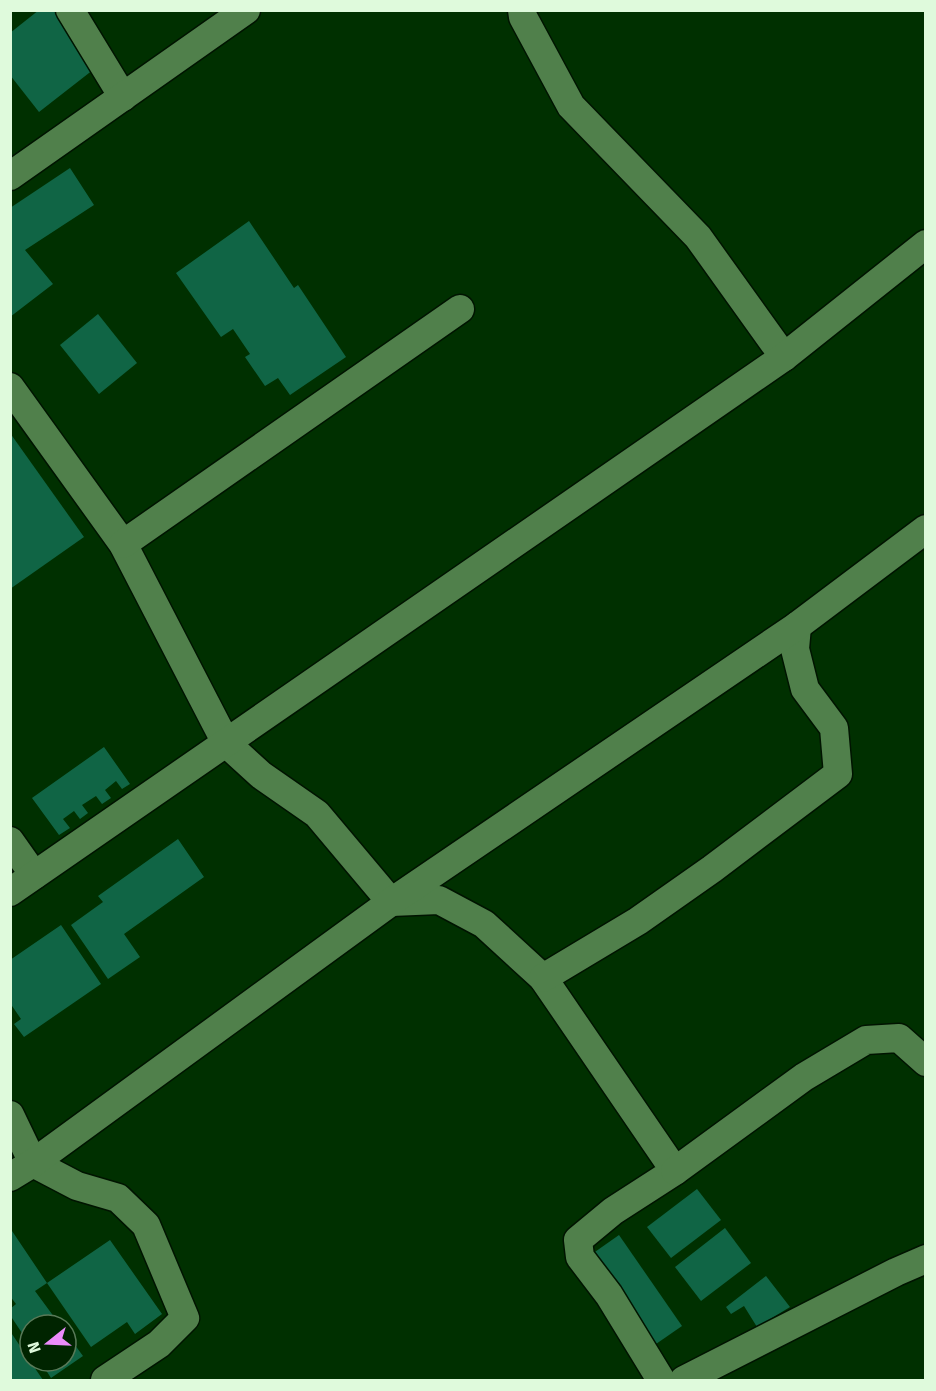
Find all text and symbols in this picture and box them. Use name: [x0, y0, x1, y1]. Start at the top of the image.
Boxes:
north arrow: [18, 1313, 78, 1373]
text: N: [24, 1340, 45, 1355]

